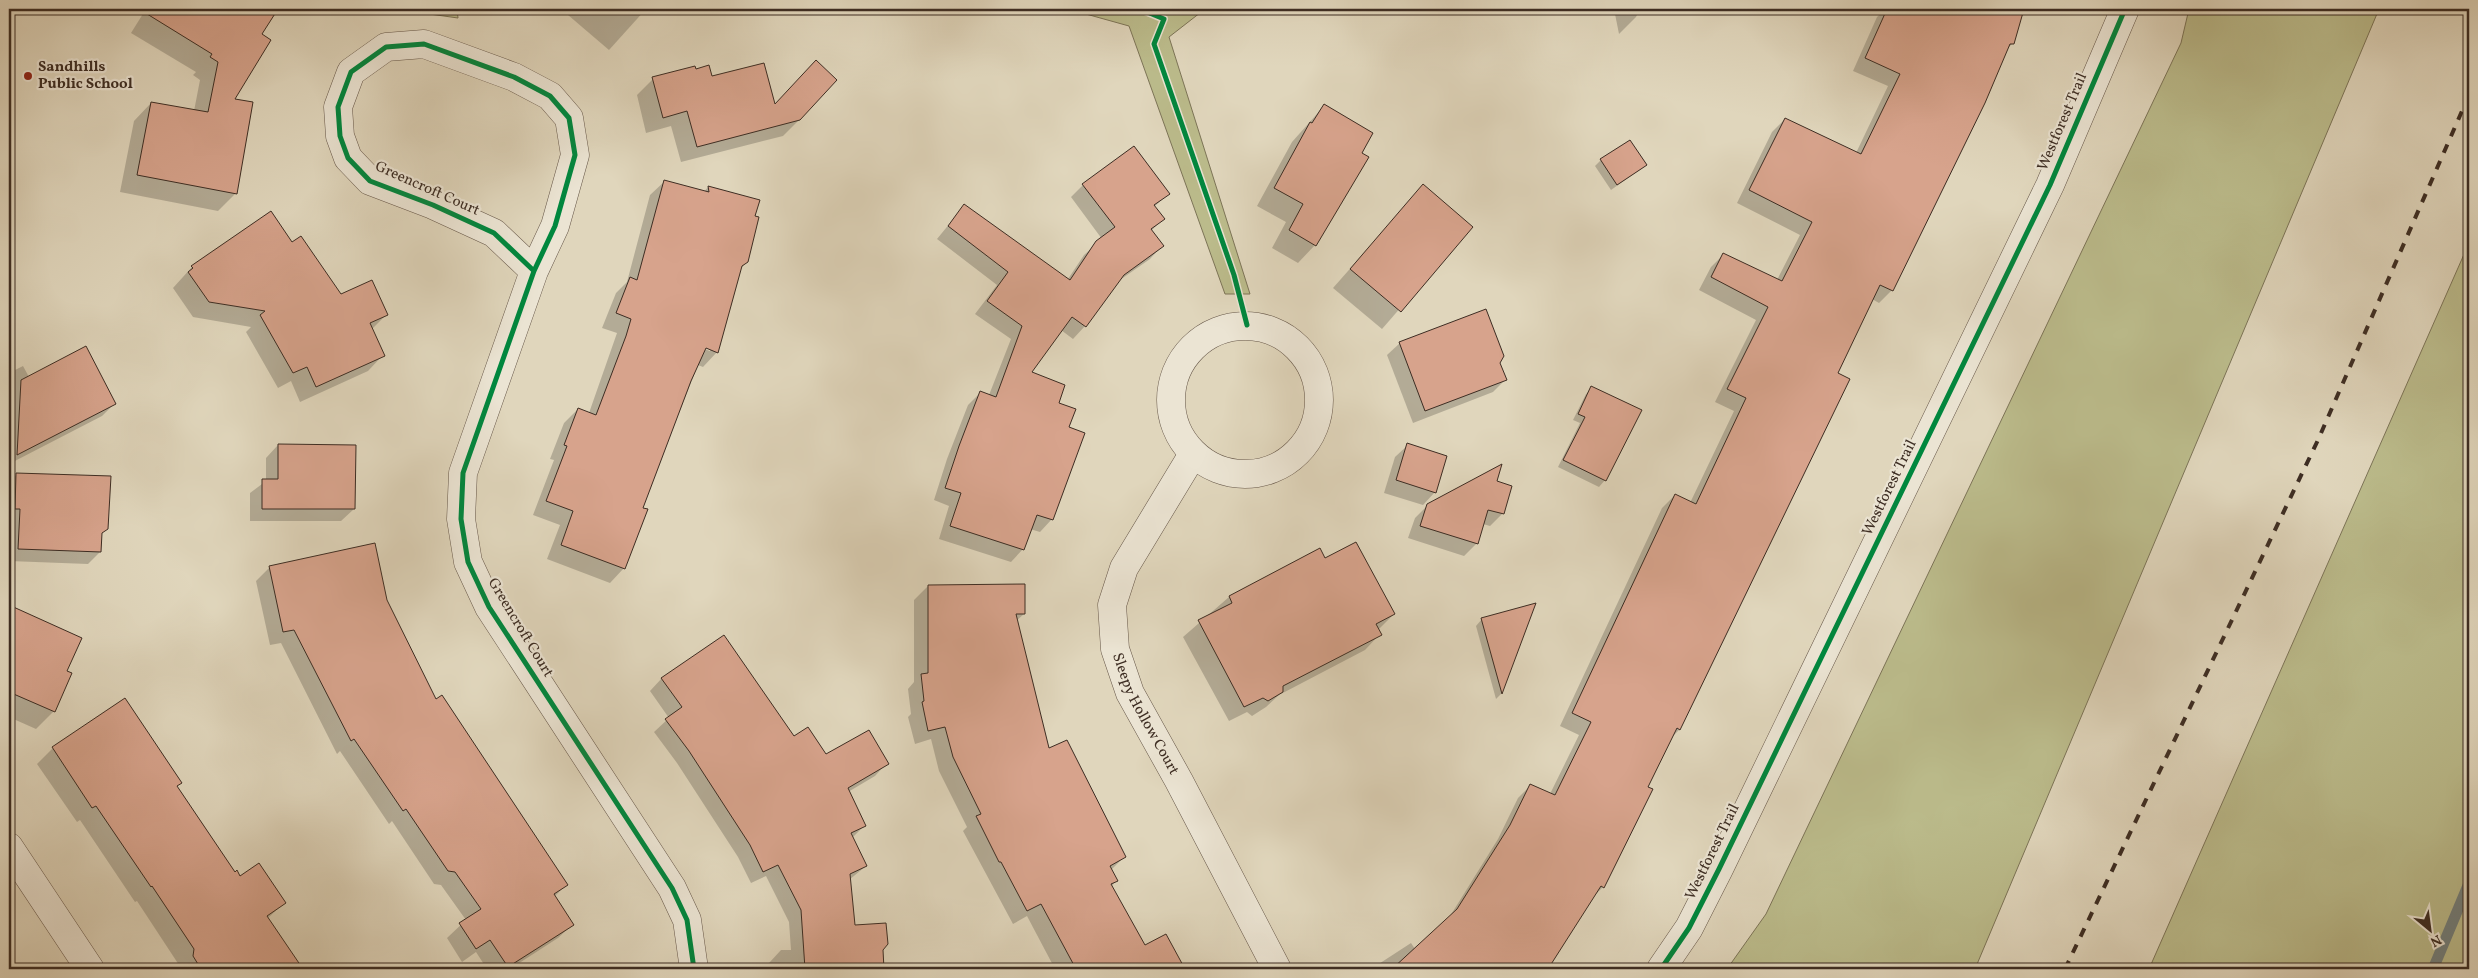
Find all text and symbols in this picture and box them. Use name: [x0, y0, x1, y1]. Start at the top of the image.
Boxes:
place label: Sandhills Public School: [38, 57, 133, 95]
marker: Sandhills Public School: [22, 70, 34, 82]
street label: Westforest Trail: [2033, 70, 2093, 174]
street label: Greencroft Court: [371, 157, 483, 221]
street label: Westforest Trail: [1858, 437, 1922, 539]
street label: Greencroft Court: [482, 574, 558, 682]
street label: Sleepy Hollow Court: [1107, 650, 1184, 779]
street label: Westforest Trail: [1681, 801, 1745, 903]
north arrow: [2406, 906, 2456, 956]
text: N: [2427, 929, 2445, 951]

